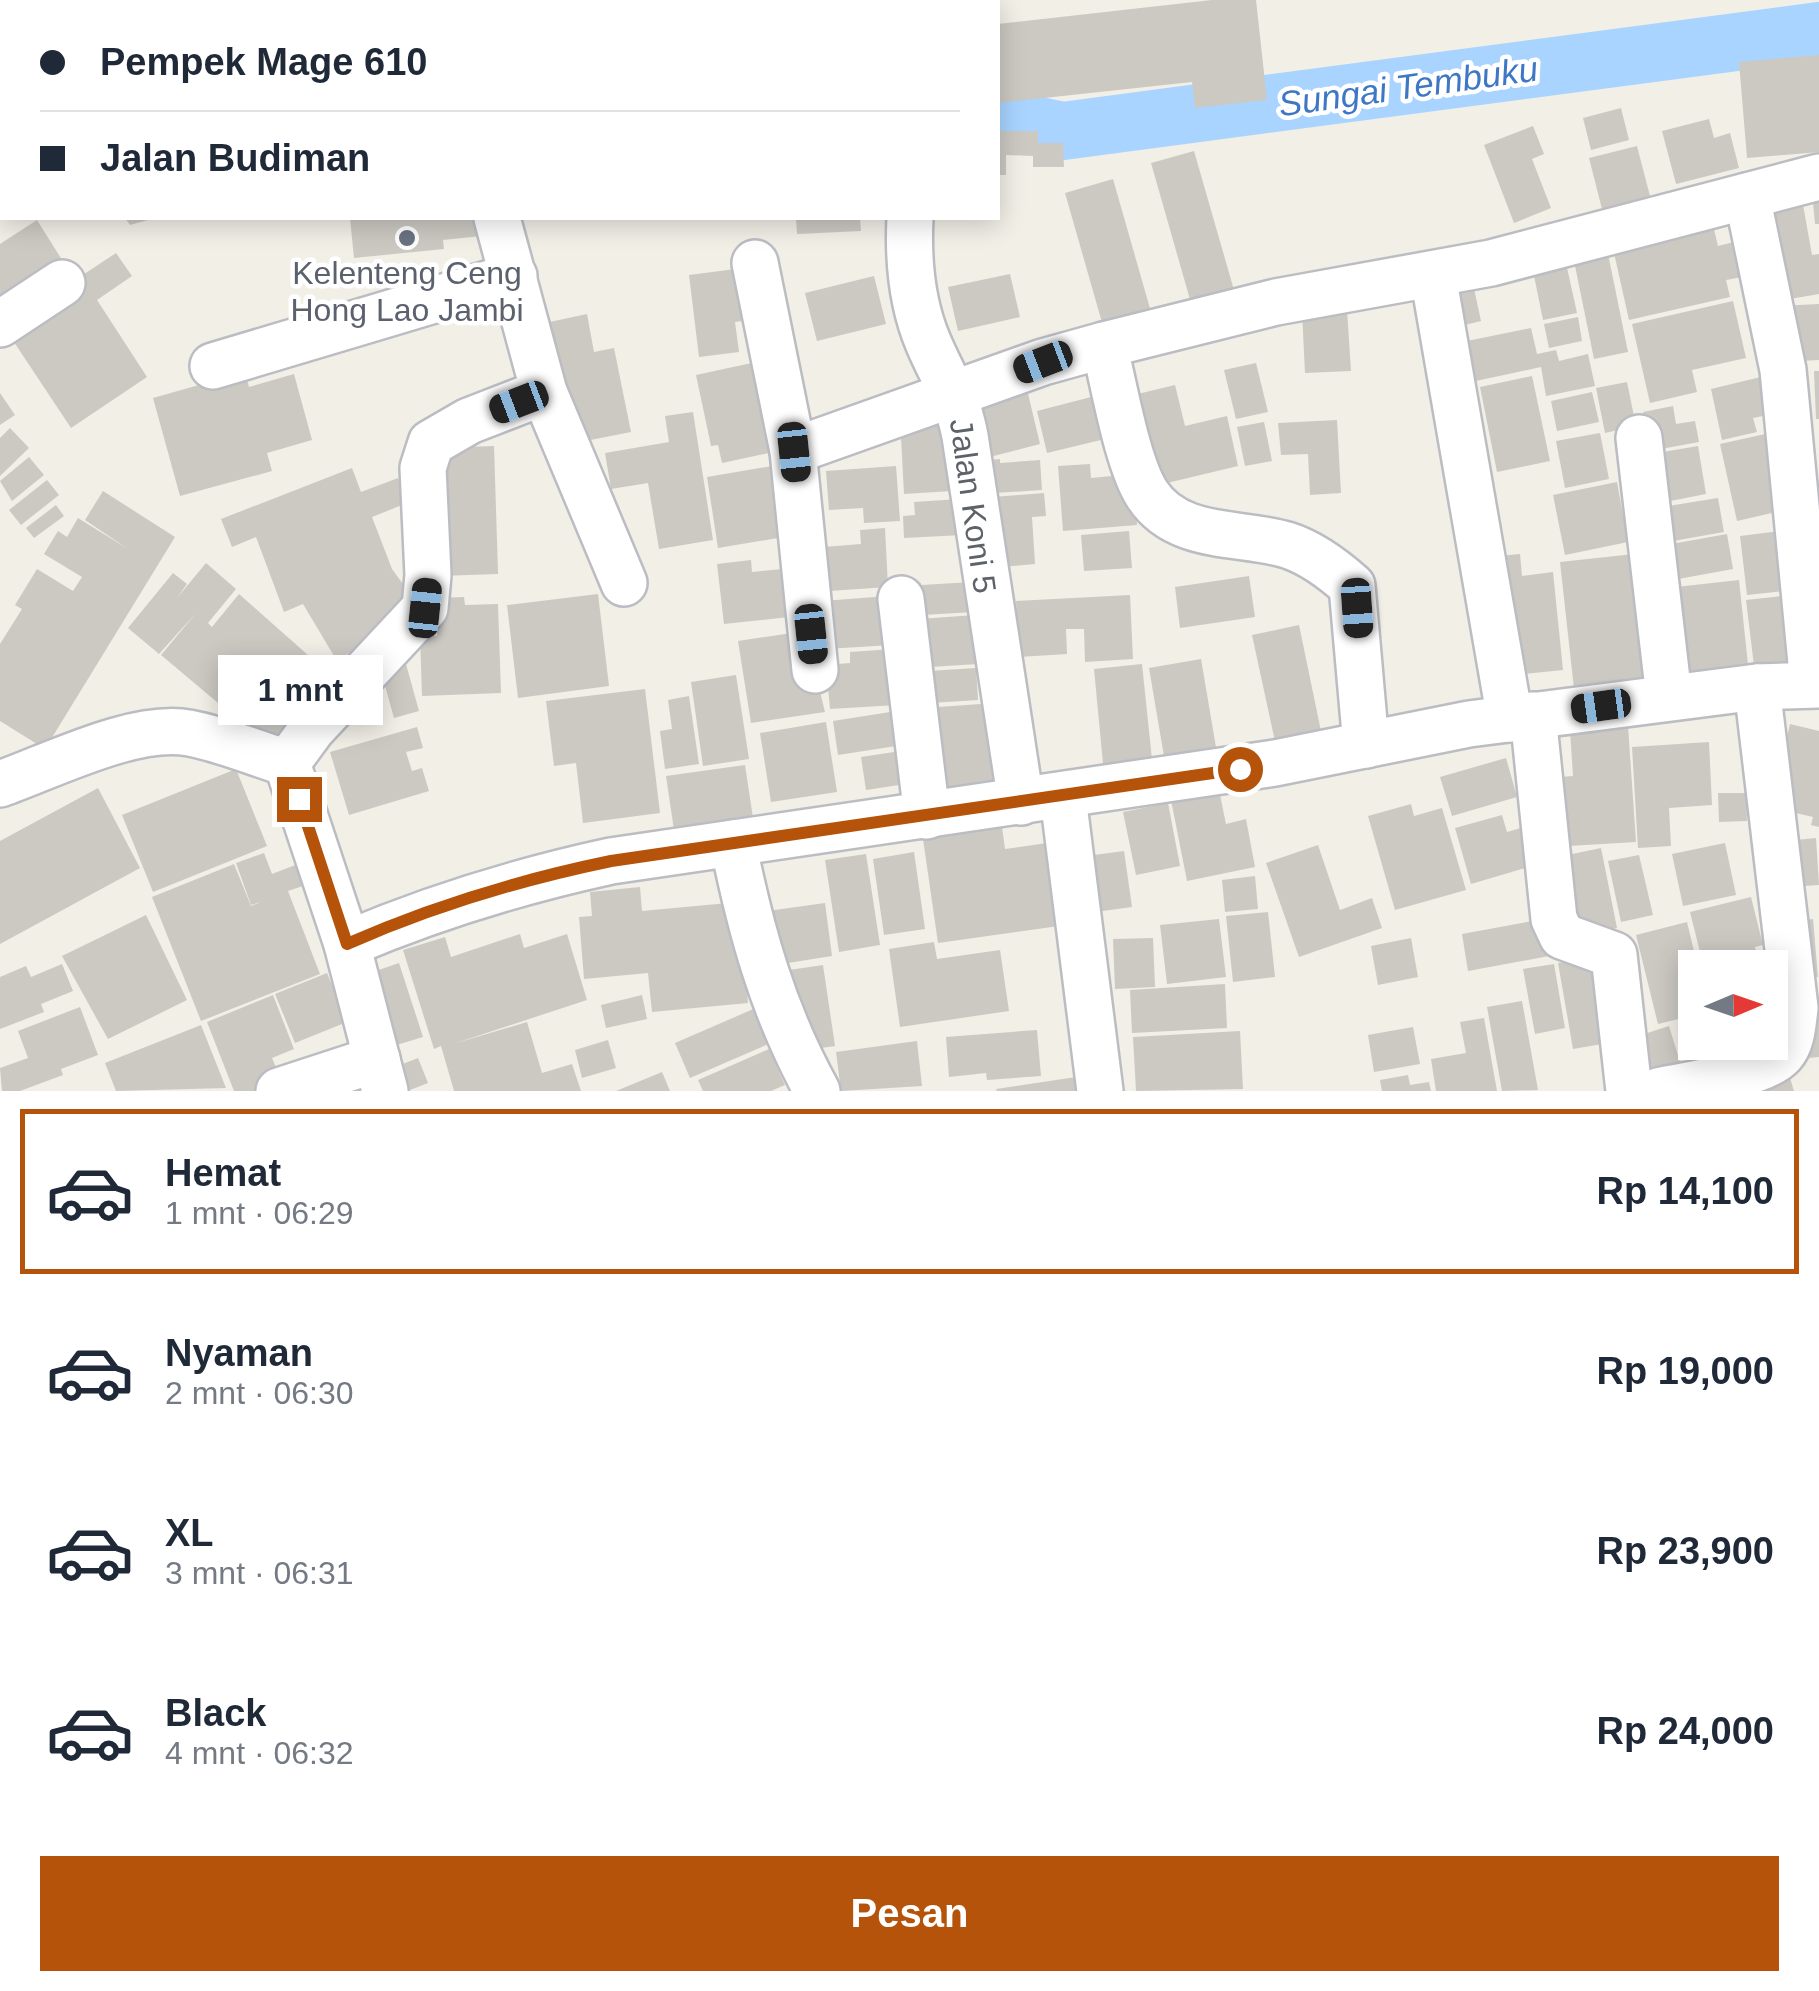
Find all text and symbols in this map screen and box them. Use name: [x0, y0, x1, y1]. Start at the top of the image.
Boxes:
text: Pempek Mage 610: [100, 41, 427, 83]
water label: Sungai Tembuku: [1276, 49, 1540, 123]
text: Jalan Budiman: [100, 137, 370, 179]
marker: Kelenteng Ceng Hong Lao Jambi: [396, 227, 418, 249]
place label: Kelenteng Ceng Hong Lao Jambi: [290, 255, 524, 328]
car: [1010, 337, 1076, 387]
car: [486, 377, 552, 427]
street label: Jalan Koni 5: [943, 416, 1003, 596]
car: [776, 421, 812, 483]
car: [407, 577, 443, 639]
car: [1340, 577, 1374, 639]
car: [793, 603, 829, 665]
callout: 1 mnt: [216, 654, 382, 724]
text: 1 mnt: [258, 672, 343, 708]
car: [1569, 687, 1633, 725]
route start: [1218, 747, 1263, 792]
route end: [277, 777, 322, 822]
north arrow: [1678, 950, 1788, 1060]
map controls: [1678, 950, 1788, 1060]
icon: car: [45, 1147, 135, 1237]
text: Hemat: [165, 1152, 281, 1194]
text: Rp 14,100: [1597, 1170, 1774, 1212]
text: 1 mnt · 06:29: [165, 1195, 354, 1231]
icon: car: [45, 1327, 135, 1417]
text: Nyaman: [165, 1332, 313, 1374]
text: Rp 19,000: [1597, 1350, 1774, 1392]
text: 2 mnt · 06:30: [165, 1375, 354, 1411]
icon: car: [45, 1507, 135, 1597]
text: XL: [165, 1512, 214, 1554]
text: Rp 23,900: [1597, 1530, 1774, 1572]
text: 3 mnt · 06:31: [165, 1555, 354, 1591]
icon: car: [45, 1687, 135, 1777]
text: Black: [165, 1692, 266, 1734]
text: Rp 24,000: [1597, 1710, 1774, 1752]
text: 4 mnt · 06:32: [165, 1735, 354, 1771]
button: Pesan: [40, 1856, 1779, 1971]

